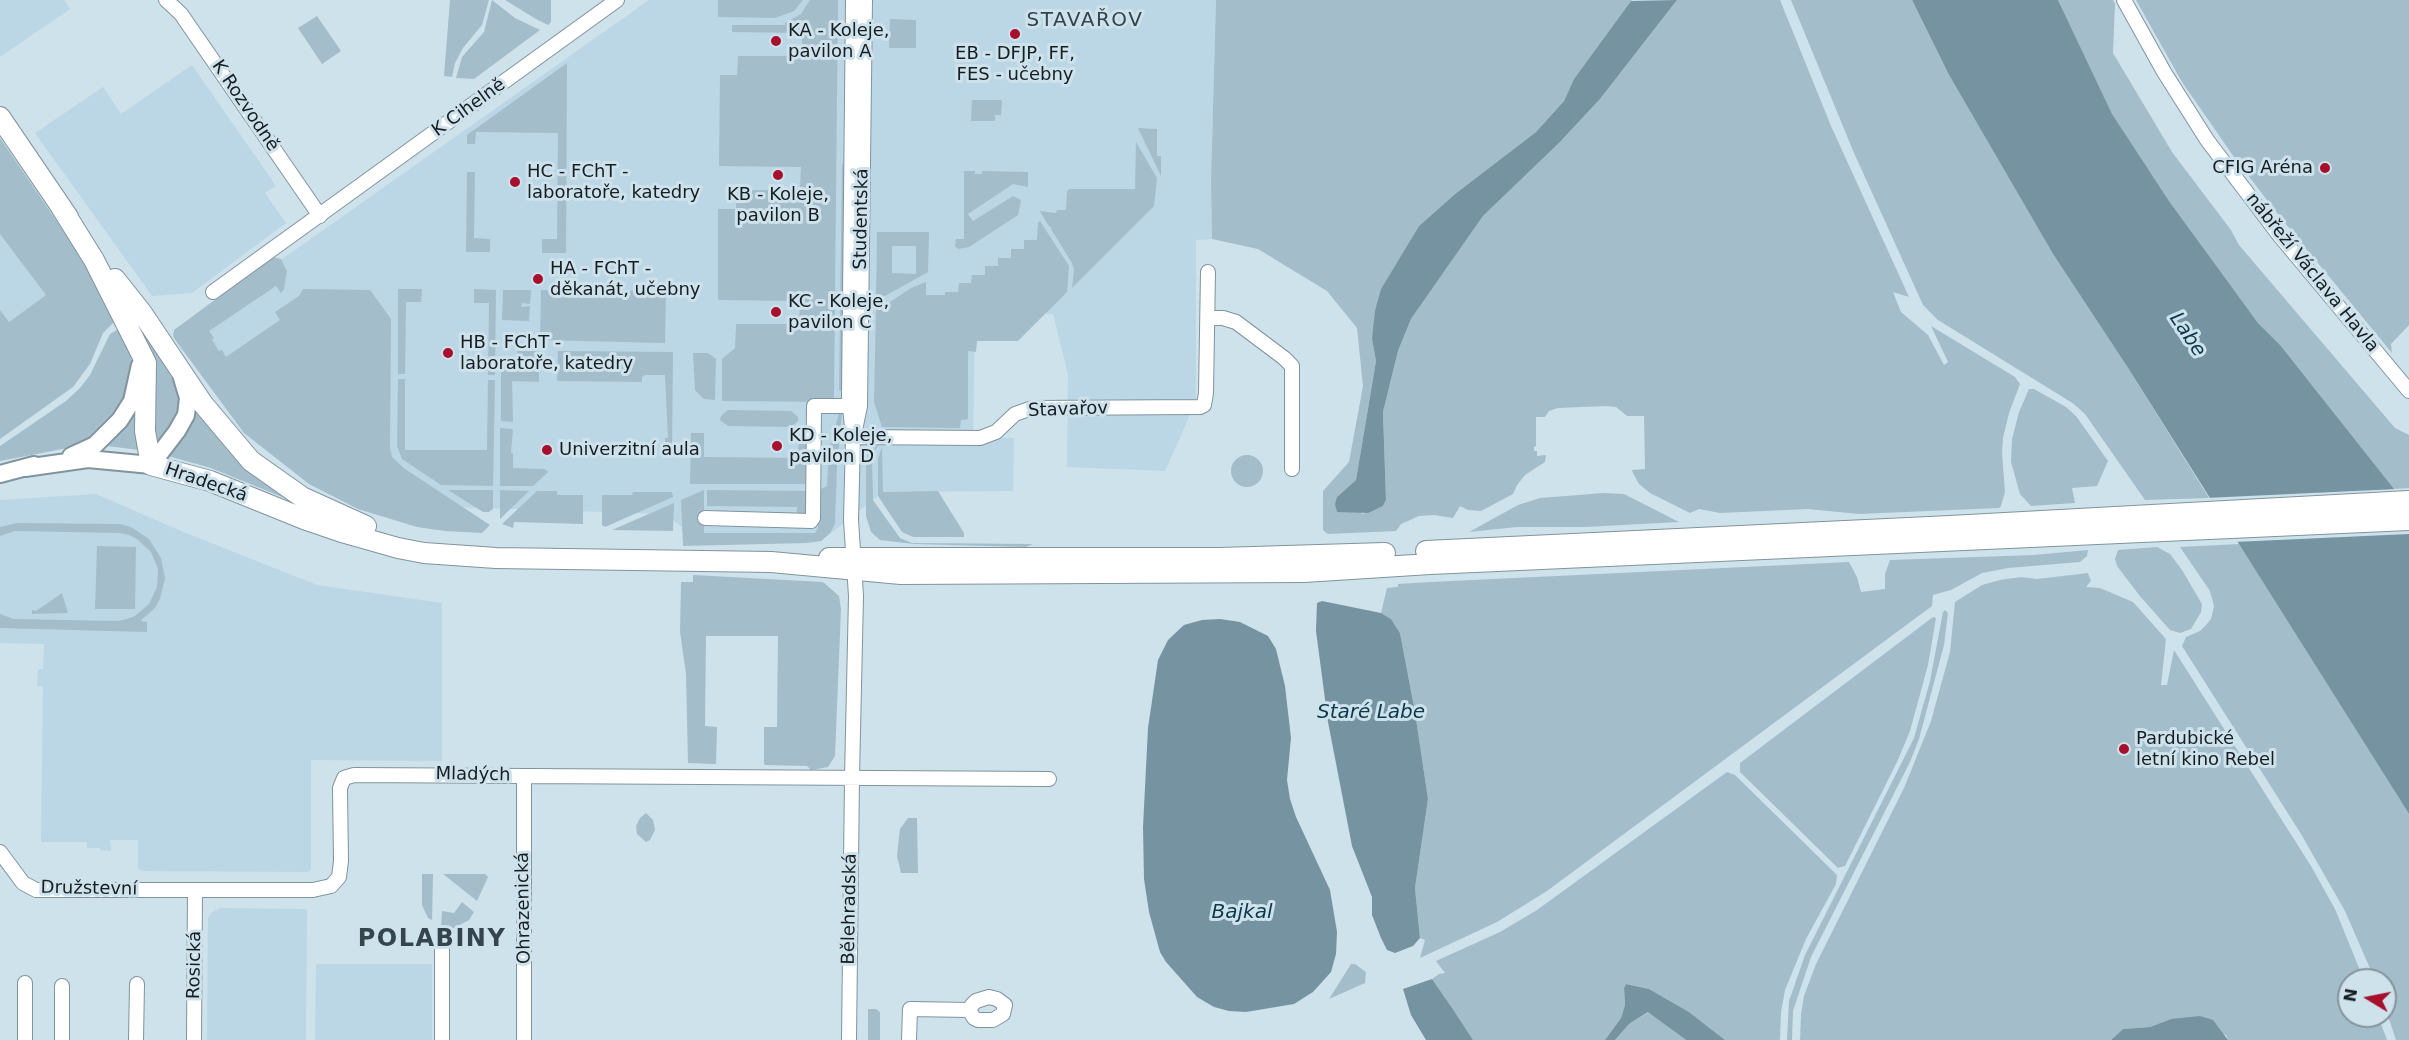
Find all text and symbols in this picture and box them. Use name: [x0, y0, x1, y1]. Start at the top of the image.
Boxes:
district label: STAVAŘOV: [1027, 9, 1143, 33]
place label: KA - Koleje, pavilon A: [788, 20, 890, 63]
marker: EB - DFJP, FF, FES - učebny: [1008, 27, 1022, 41]
marker: KA - Koleje, pavilon A: [769, 34, 783, 48]
place label: EB - DFJP, FF, FES - učebny: [955, 43, 1075, 86]
street label: K Rozvodně: [207, 56, 283, 156]
street label: K Cihelně: [428, 74, 510, 142]
place label: CFIG Aréna: [2212, 157, 2313, 179]
place label: HC - FChT - laboratoře, katedry: [527, 161, 700, 204]
marker: CFIG Aréna: [2318, 161, 2332, 175]
marker: KB - Koleje, pavilon B: [771, 168, 785, 182]
street label: Studentská: [850, 168, 874, 270]
marker: HC - FChT - laboratoře, katedry: [508, 175, 522, 189]
place label: KB - Koleje, pavilon B: [727, 184, 829, 226]
street label: nábřeží Václava Havla: [2241, 189, 2383, 357]
place label: HA - FChT - děkanát, učebny: [550, 258, 700, 300]
marker: HA - FChT - děkanát, učebny: [531, 272, 545, 286]
place label: KC - Koleje, pavilon C: [788, 291, 889, 334]
marker: KC - Koleje, pavilon C: [769, 305, 783, 319]
water label: Labe: [2164, 308, 2210, 362]
place label: HB - FChT - laboratoře, katedry: [460, 332, 633, 374]
marker: HB - FChT - laboratoře, katedry: [441, 346, 455, 360]
street label: Stavařov: [1028, 398, 1108, 422]
place label: KD - Koleje, pavilon D: [789, 425, 892, 468]
place label: Univerzitní aula: [559, 439, 700, 461]
marker: KD - Koleje, pavilon D: [770, 439, 784, 453]
marker: Univerzitní aula: [540, 443, 554, 457]
street label: Hradecká: [162, 459, 250, 507]
water label: Staré Labe: [1317, 701, 1425, 725]
place label: Pardubické letní kino Rebel: [2136, 728, 2275, 771]
marker: Pardubické letní kino Rebel: [2117, 742, 2131, 756]
street label: Mladých: [435, 764, 511, 786]
street label: Ohrazenická: [512, 852, 536, 964]
street label: Bělehradská: [838, 853, 862, 965]
street label: Družstevní: [40, 877, 138, 901]
water label: Bajkal: [1212, 901, 1272, 925]
district label: POLABINY: [358, 926, 506, 954]
street label: Rosická: [184, 931, 206, 999]
north arrow: [2337, 968, 2397, 1028]
text: N: [2340, 987, 2361, 1003]

